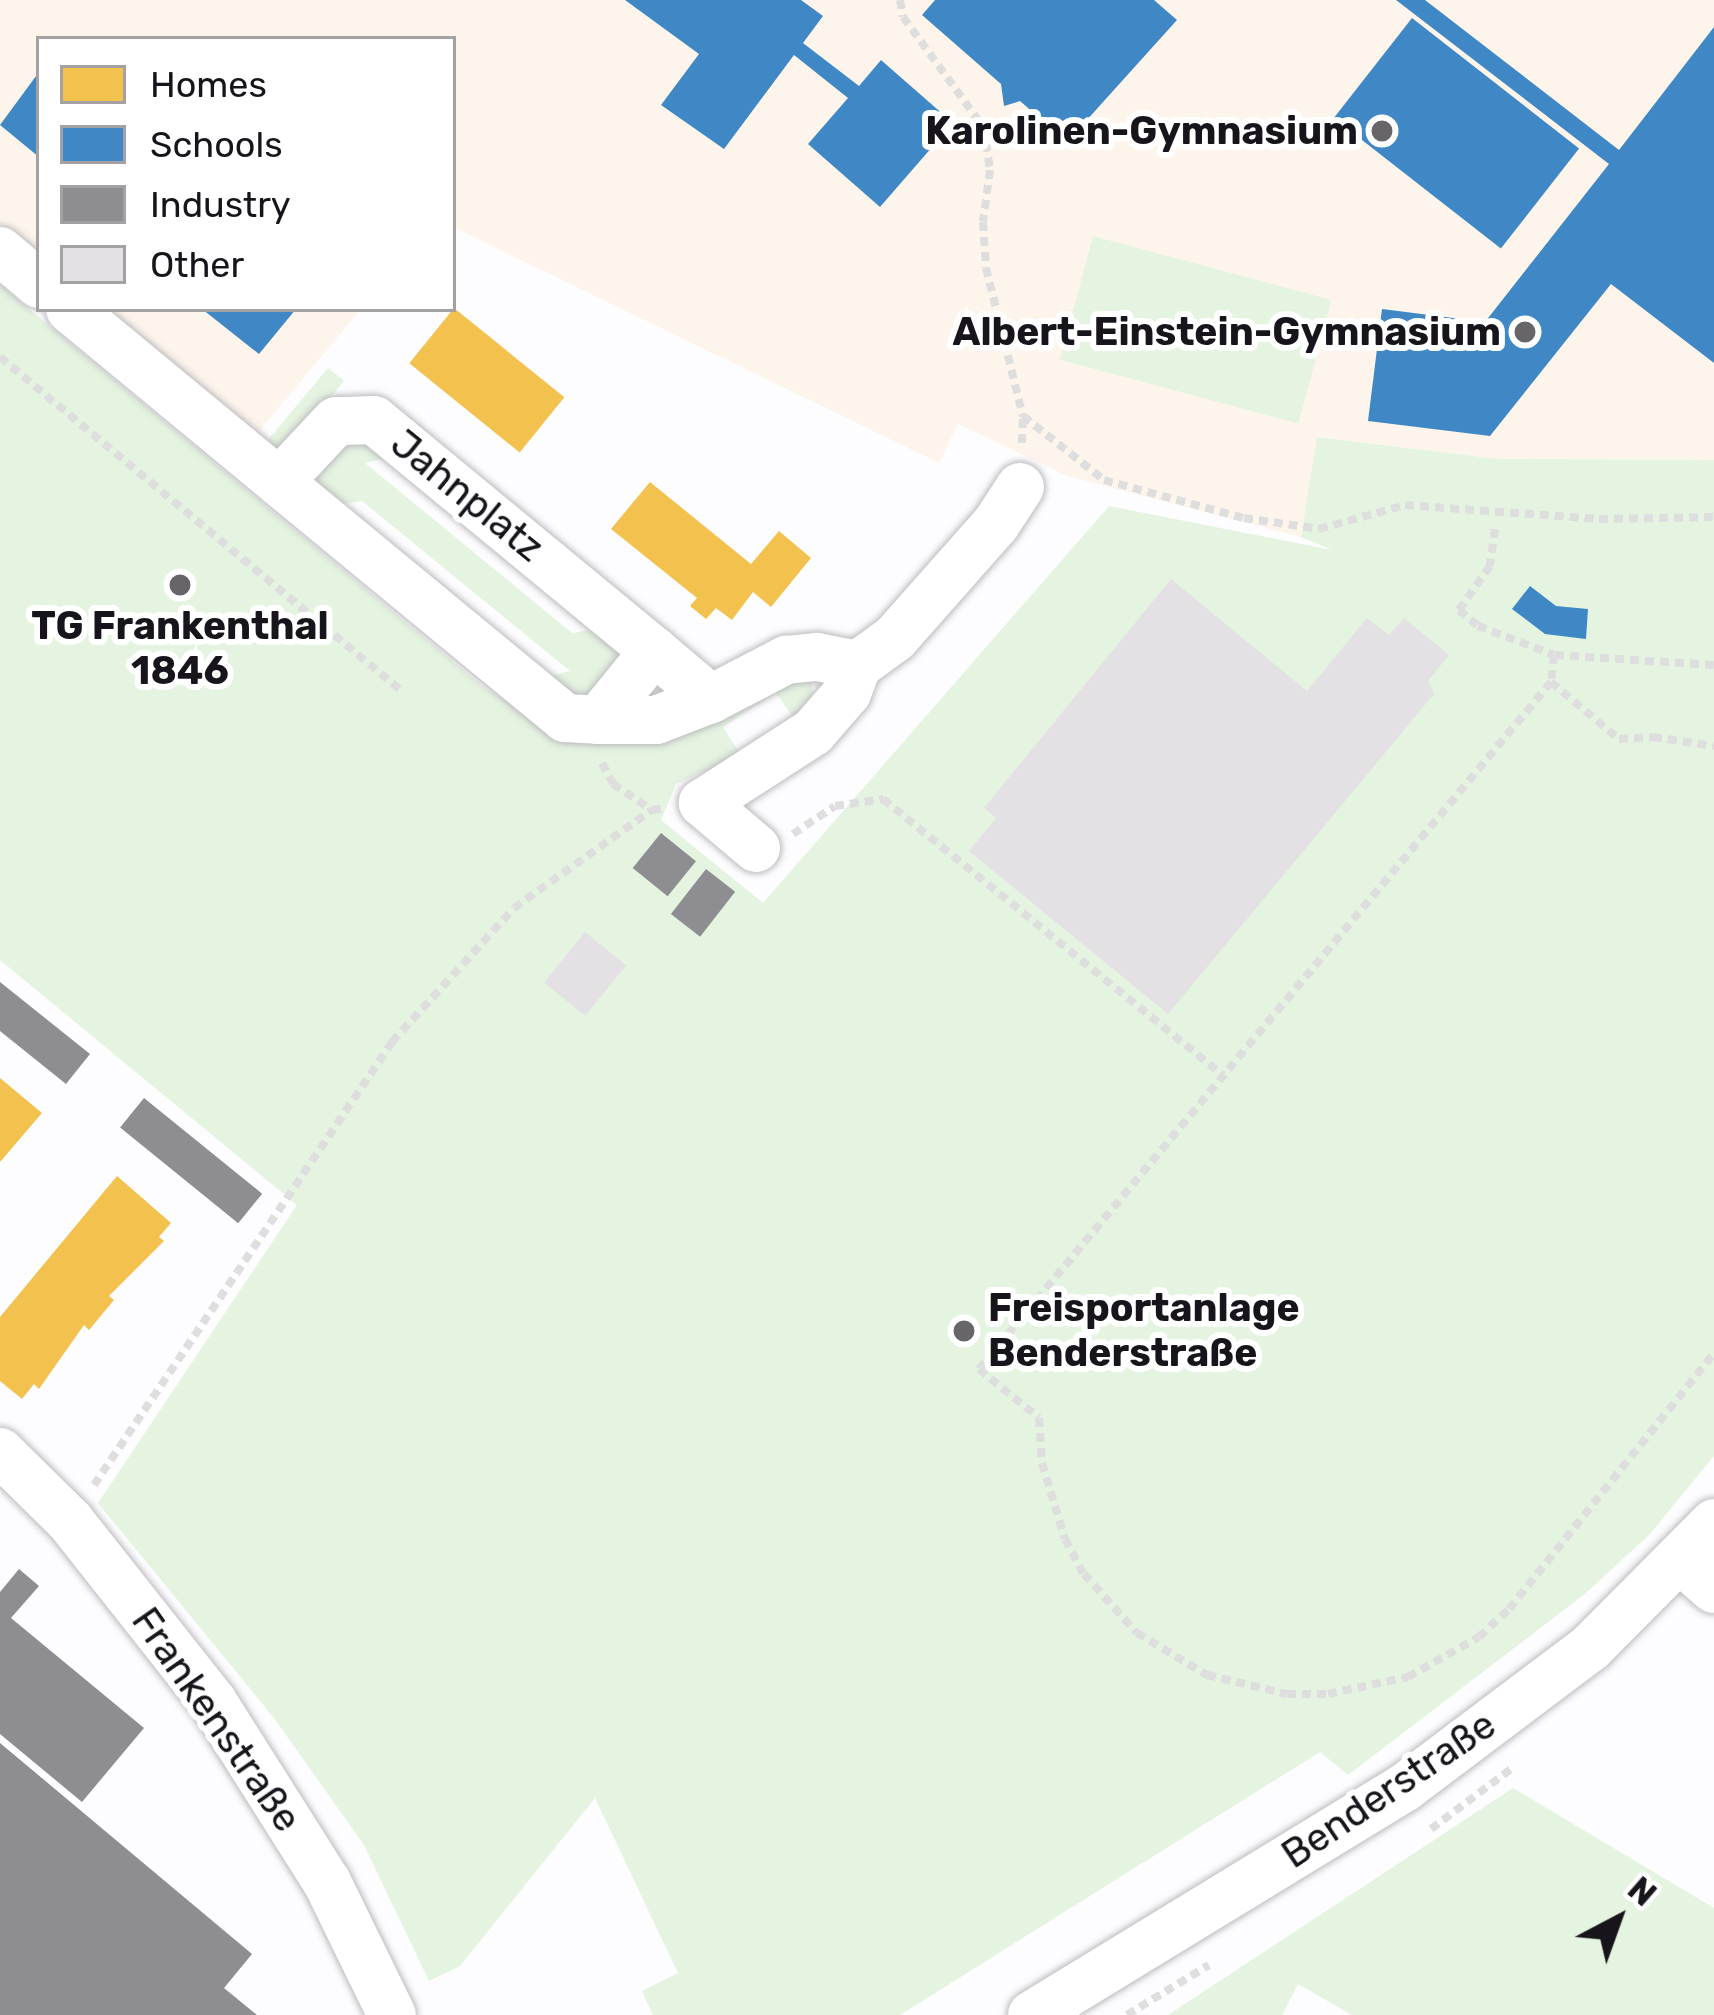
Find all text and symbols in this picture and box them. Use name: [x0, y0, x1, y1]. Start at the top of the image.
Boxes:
legend: [36, 36, 456, 312]
text: Homes: [150, 63, 267, 106]
place label: Karolinen-Gymnasium: [925, 108, 1358, 154]
marker: Karolinen-Gymnasium: [1369, 118, 1395, 144]
text: Schools: [150, 123, 283, 166]
text: Industry: [150, 183, 291, 226]
text: Other: [150, 243, 244, 286]
place label: Albert-Einstein-Gymnasium: [952, 309, 1501, 355]
marker: Albert-Einstein-Gymnasium: [1512, 319, 1538, 345]
street label: Jahnplatz: [381, 420, 553, 572]
marker: TG Frankenthal 1846: [167, 572, 193, 598]
place label: TG Frankenthal 1846: [31, 604, 329, 695]
place label: Freisportanlage Benderstraße: [988, 1286, 1300, 1377]
marker: Freisportanlage Benderstraße: [951, 1318, 977, 1344]
street label: Frankenstraße: [122, 1599, 310, 1841]
street label: Benderstraße: [1273, 1701, 1505, 1879]
north arrow: [1558, 1859, 1678, 1979]
text: N: [1620, 1869, 1664, 1914]

